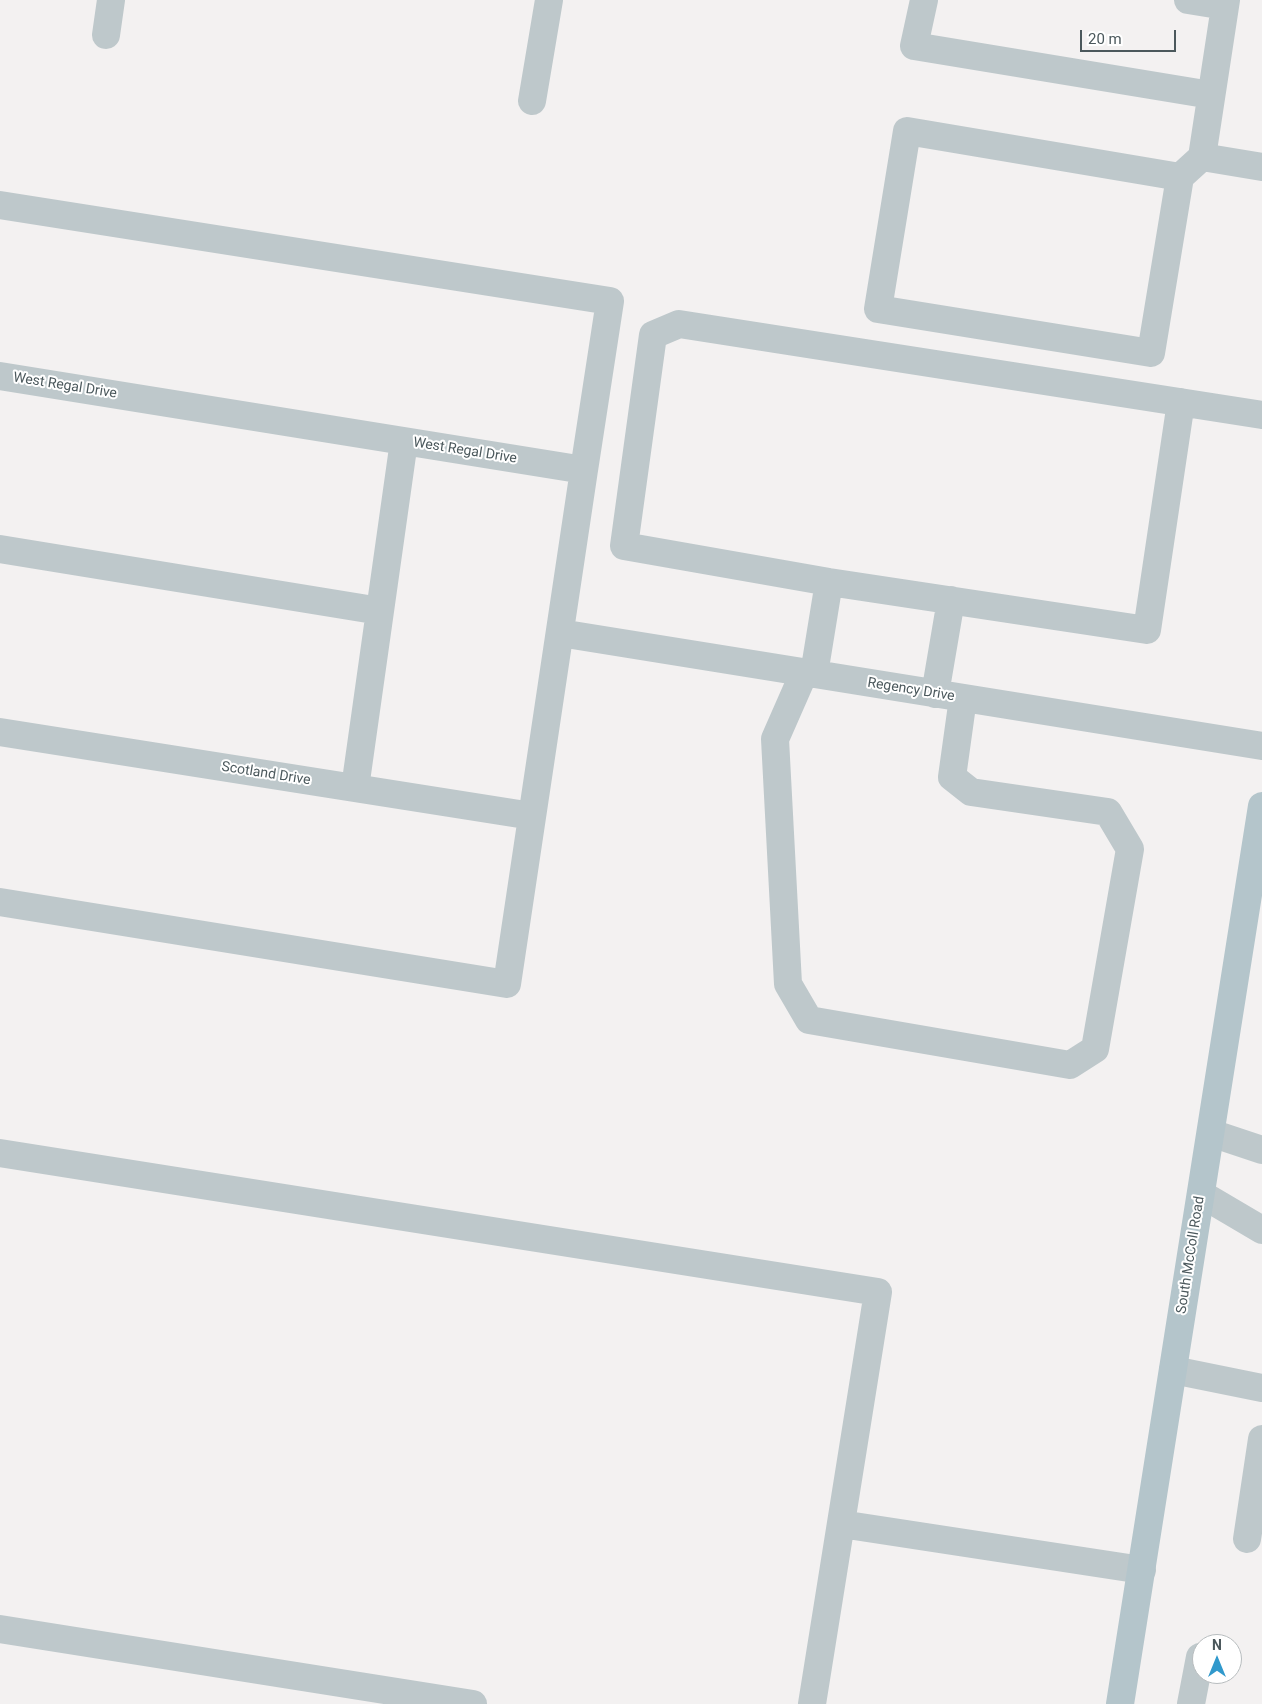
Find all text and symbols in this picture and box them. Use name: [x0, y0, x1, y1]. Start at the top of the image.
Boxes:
scale bar: [1082, 20, 1178, 52]
text: 20 m: [1088, 30, 1122, 48]
street label: West Regal Drive: [12, 370, 118, 402]
street label: West Regal Drive: [412, 435, 518, 467]
street label: Regency Drive: [866, 675, 956, 705]
street label: Scotland Drive: [220, 759, 312, 789]
street label: South McColl Road: [1173, 1195, 1209, 1315]
north arrow: [1192, 1634, 1242, 1684]
text: N: [1212, 1637, 1222, 1653]

